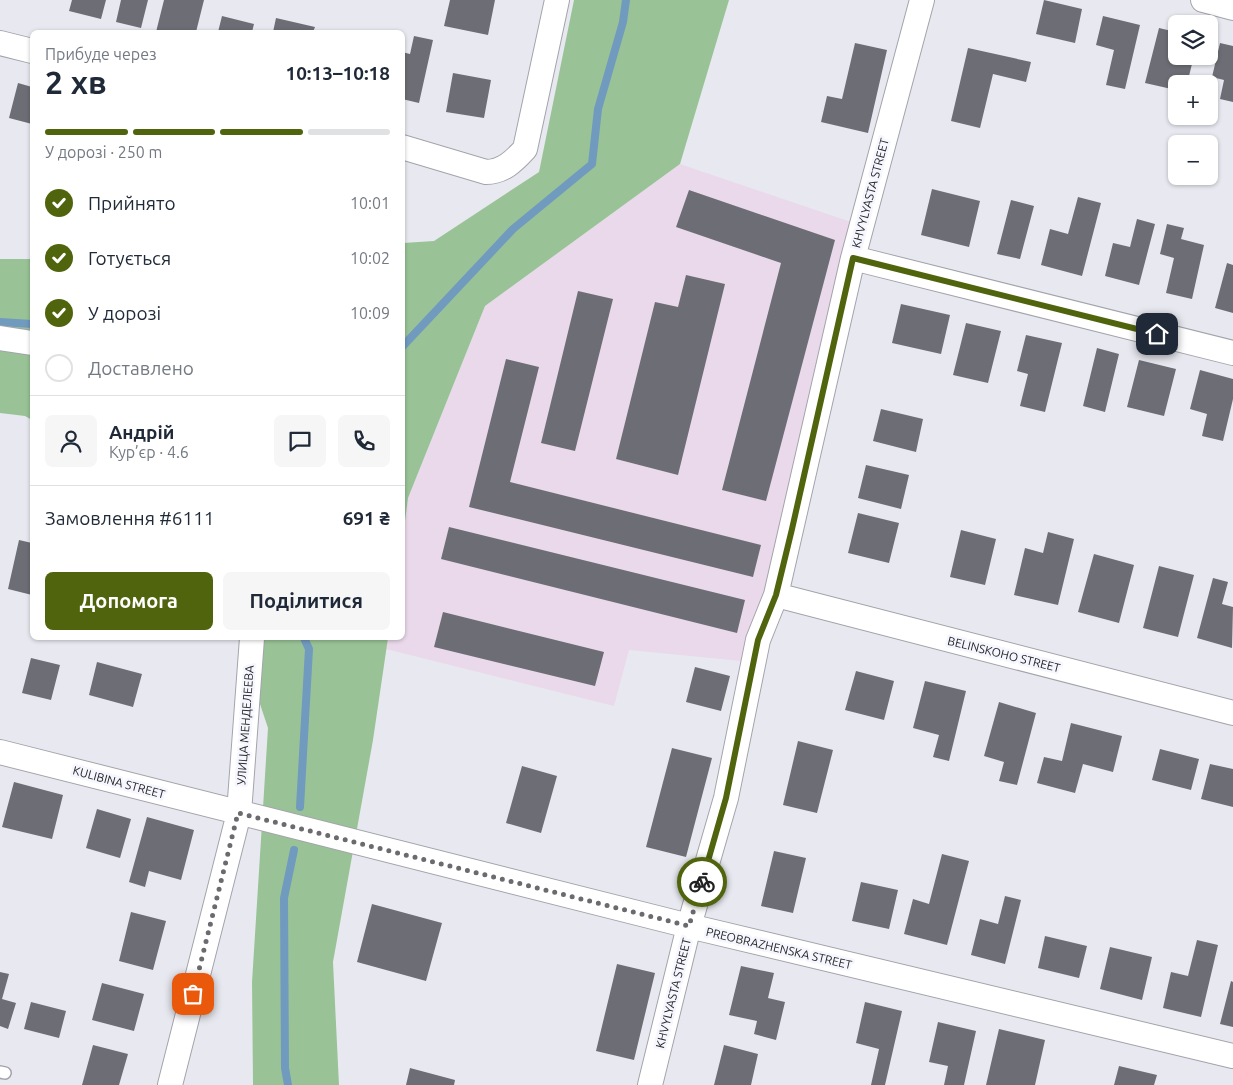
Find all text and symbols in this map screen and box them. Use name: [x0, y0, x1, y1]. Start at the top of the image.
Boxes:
map controls: [1168, 15, 1218, 185]
button: layers: [1168, 15, 1218, 65]
text: Прибуде через: [45, 45, 157, 63]
text: 10:13–10:18: [285, 62, 390, 84]
text: 2 хв: [45, 64, 107, 100]
button: +: [1168, 75, 1218, 125]
button: −: [1168, 135, 1218, 185]
street label: KHVYLYASTA STREET: [849, 136, 891, 249]
text: У дорозі · 250 m: [45, 143, 162, 161]
icon: check: [45, 189, 73, 217]
text: Прийнято: [88, 192, 176, 214]
text: 10:01: [350, 194, 390, 212]
icon: check: [45, 244, 73, 272]
text: Готується: [88, 247, 171, 269]
text: 10:02: [350, 249, 390, 267]
icon: check: [45, 299, 73, 327]
text: У дорозі: [88, 302, 161, 324]
text: 10:09: [350, 304, 390, 322]
pin: [1136, 313, 1178, 355]
icon: home: [1143, 320, 1171, 348]
text: Доставлено: [88, 357, 194, 379]
button: person: [45, 415, 97, 467]
button: chat: [274, 415, 326, 467]
button: phone: [338, 415, 390, 467]
text: Андрій: [109, 421, 174, 443]
text: Кур’єр · 4.6: [109, 443, 189, 461]
text: Замовлення #6111: [45, 507, 215, 529]
text: 691 ₴: [343, 507, 390, 529]
button: Допомога: [45, 572, 213, 630]
button: Поділитися: [223, 572, 390, 630]
street label: BELINSKOHO STREET: [946, 634, 1062, 674]
street label: УЛИЦА МЕНДЕЛЕЕВА: [234, 664, 256, 785]
street label: KULIBINA STREET: [71, 763, 167, 801]
courier: [677, 857, 727, 907]
icon: bike: [688, 868, 716, 896]
street label: PREOBRAZHENSKA STREET: [705, 925, 854, 971]
street label: KHVYLYASTA STREET: [653, 936, 693, 1049]
pin: [172, 973, 214, 1015]
icon: bag: [179, 980, 207, 1008]

